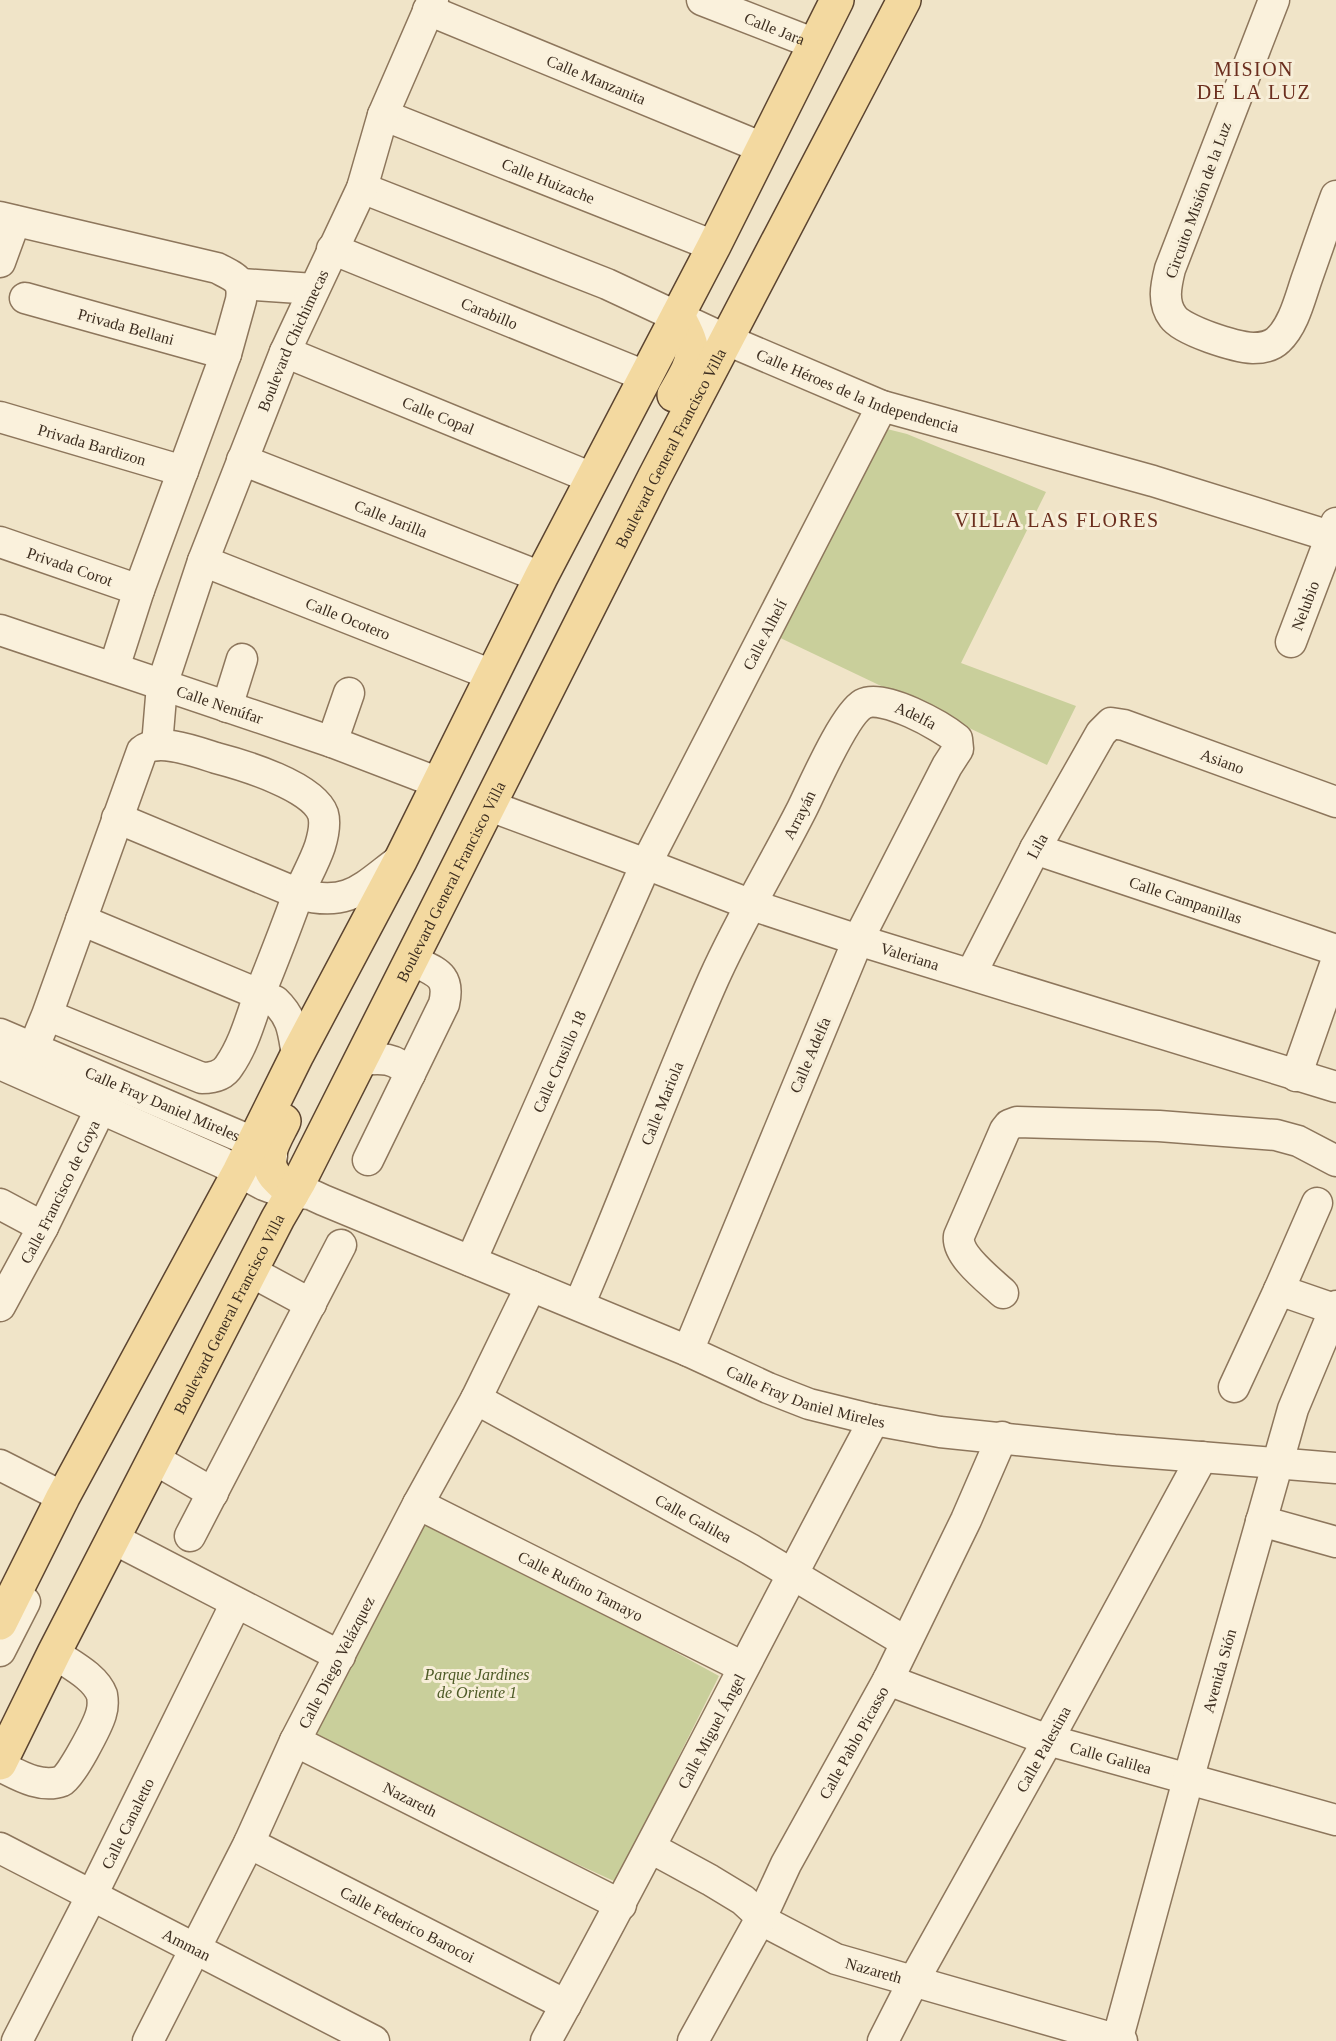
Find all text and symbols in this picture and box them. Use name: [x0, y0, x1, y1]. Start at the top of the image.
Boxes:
street label: Calle Jara: [742, 9, 807, 48]
street label: Calle Manzanita: [544, 51, 648, 107]
district label: MISION DE LA LUZ: [1197, 58, 1311, 103]
street label: Circuito Misión de la Luz: [1162, 119, 1234, 281]
street label: Calle Huizache: [500, 155, 597, 206]
street label: Boulevard Chichimecas: [254, 267, 331, 414]
street label: Carabillo: [459, 294, 520, 332]
street label: Privada Bellani: [76, 305, 177, 348]
street label: Boulevard General Francisco Villa: [612, 345, 729, 551]
street label: Calle Héroes de la Independencia: [754, 345, 961, 435]
street label: Calle Copal: [400, 393, 477, 438]
street label: Privada Bardizon: [36, 420, 148, 468]
street label: Calle Jarilla: [352, 496, 430, 540]
district label: VILLA LAS FLORES: [954, 509, 1160, 531]
street label: Privada Corot: [25, 544, 115, 589]
street label: Nelubio: [1288, 578, 1322, 633]
street label: Calle Ocotero: [303, 594, 393, 643]
street label: Calle Alhelí: [739, 596, 790, 673]
street label: Calle Nenúfar: [174, 682, 266, 727]
street label: Adelfa: [893, 698, 940, 732]
street label: Asiano: [1198, 745, 1247, 777]
street label: Boulevard General Francisco Villa: [393, 778, 508, 985]
street label: Arrayán: [779, 788, 818, 842]
street label: Lila: [1023, 830, 1051, 861]
street label: Calle Campanillas: [1127, 873, 1244, 926]
street label: Valeriana: [878, 939, 941, 973]
street label: Calle Crusillo 18: [529, 1008, 589, 1115]
street label: Calle Adelfa: [786, 1015, 834, 1095]
street label: Calle Mariola: [637, 1059, 686, 1147]
street label: Calle Fray Daniel Mireles: [83, 1063, 243, 1144]
street label: Calle Francisco de Goya: [16, 1117, 102, 1266]
street label: Boulevard General Francisco Villa: [170, 1211, 287, 1417]
street label: Calle Fray Daniel Mireles: [724, 1362, 887, 1430]
street label: Calle Galilea: [653, 1490, 734, 1546]
street label: Calle Rufino Tamayo: [516, 1547, 646, 1624]
street label: Calle Diego Velázquez: [295, 1593, 377, 1731]
street label: Avenida Sión: [1199, 1627, 1239, 1715]
park label: Parque Jardines de Oriente 1: [423, 1666, 530, 1701]
street label: Calle Miguel Ángel: [674, 1670, 748, 1791]
street label: Calle Pablo Picasso: [815, 1683, 891, 1802]
street label: Calle Palestina: [1012, 1703, 1073, 1795]
street label: Calle Galilea: [1068, 1738, 1154, 1777]
street label: Calle Canaletto: [98, 1775, 157, 1872]
street label: Nazareth: [381, 1778, 440, 1820]
street label: Calle Federico Barocoi: [338, 1883, 478, 1966]
street label: Amman: [160, 1925, 213, 1964]
street label: Nazareth: [844, 1954, 904, 1986]

